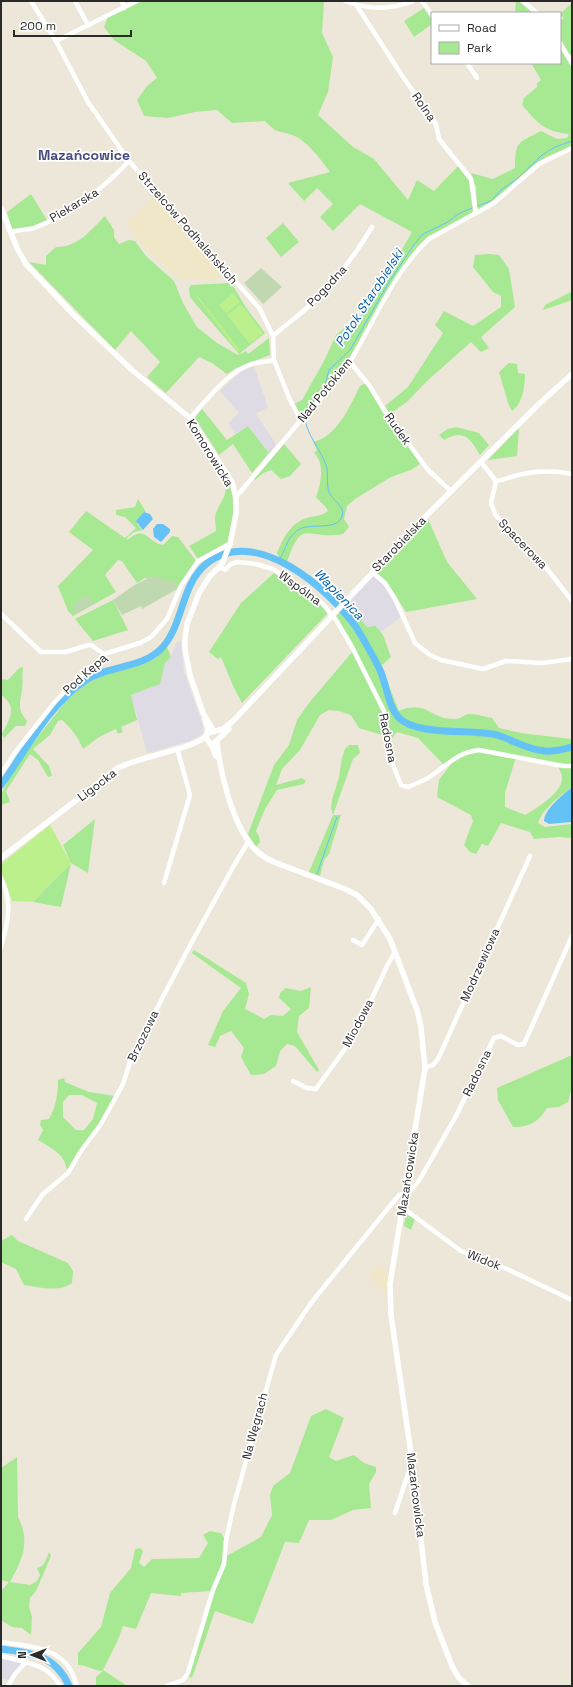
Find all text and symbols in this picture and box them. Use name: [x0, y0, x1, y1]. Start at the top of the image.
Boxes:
scale bar: [14, 12, 131, 38]
legend: [431, 12, 561, 64]
text: 200 m: [20, 18, 56, 34]
text: Road: [467, 20, 496, 36]
text: Park: [467, 40, 492, 56]
street label: Rolna: [408, 89, 440, 125]
district label: Mazańcowice: [38, 146, 130, 164]
street label: Strzelców Podhalańskich: [135, 168, 241, 288]
street label: Piekarska: [47, 184, 102, 226]
water label: Potok Starobielski: [331, 244, 408, 350]
street label: Pogodna: [304, 262, 350, 310]
street label: Nad Potokiem: [294, 354, 356, 426]
street label: Rudek: [381, 410, 415, 449]
street label: Komorowicka: [183, 416, 237, 490]
street label: Starobielska: [368, 513, 430, 575]
street label: Spacerowa: [495, 515, 551, 573]
water label: Wapienica: [311, 565, 368, 623]
street label: Wspólna: [275, 567, 325, 609]
street label: Pod Kępą: [60, 650, 111, 698]
street label: Radosna: [375, 712, 401, 764]
street label: Ligocka: [74, 765, 120, 805]
street label: Modrzewiowa: [457, 925, 503, 1004]
street label: Miodowa: [339, 996, 377, 1050]
street label: Brzozowa: [124, 1008, 162, 1064]
street label: Radosna: [459, 1047, 495, 1099]
street label: Mazańcowicka: [393, 1131, 423, 1217]
street label: Widok: [465, 1246, 504, 1274]
street label: Na Węgrach: [238, 1391, 272, 1461]
street label: Mazańcowicka: [403, 1452, 429, 1538]
north arrow: [12, 1635, 52, 1675]
text: N: [15, 1651, 29, 1659]

